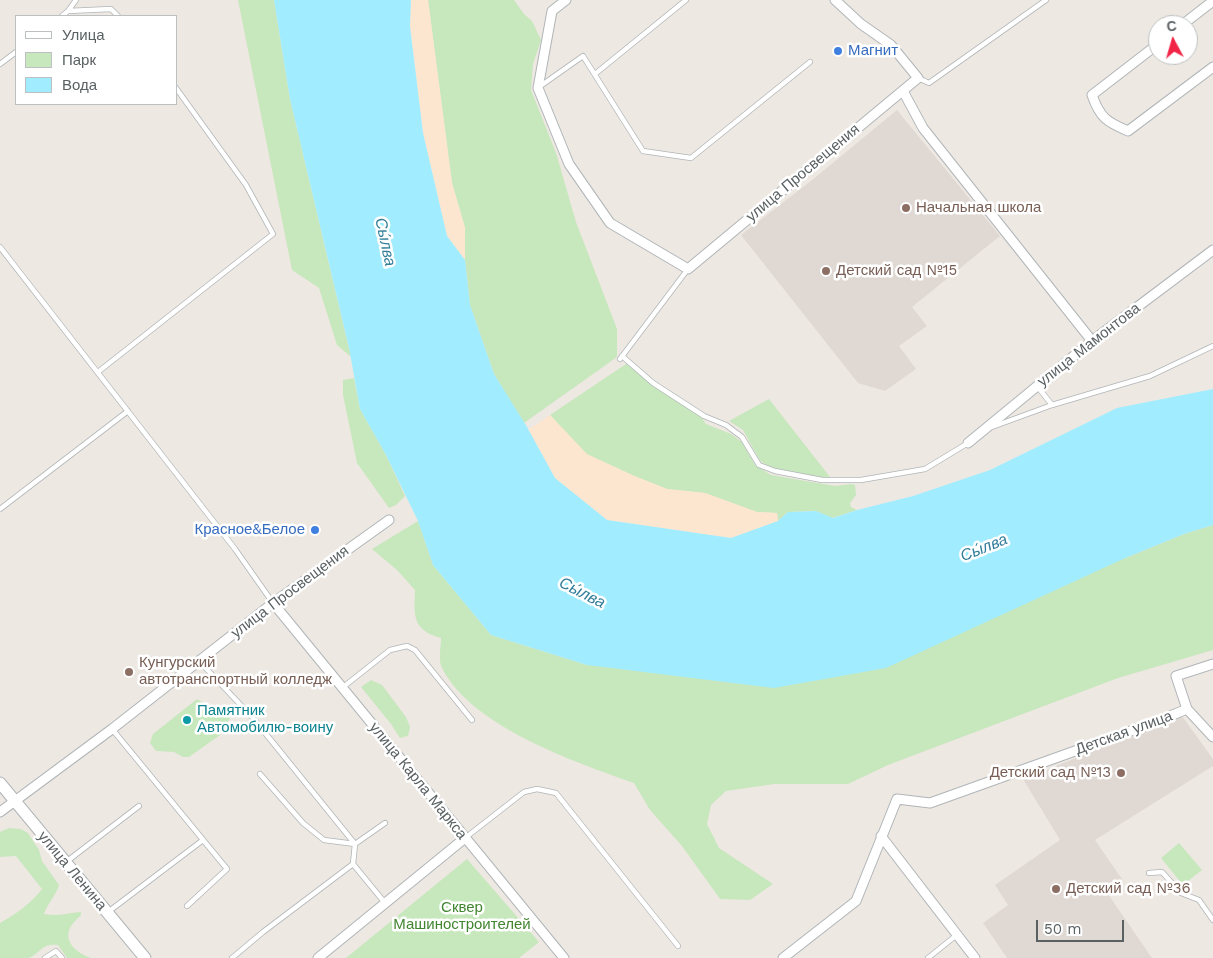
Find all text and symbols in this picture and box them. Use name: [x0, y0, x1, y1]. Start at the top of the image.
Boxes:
legend: [15, 15, 178, 105]
north arrow: [1148, 15, 1198, 65]
text: С: [1166, 18, 1177, 35]
text: Улица: [62, 26, 105, 44]
place label: Магнит: [848, 42, 898, 60]
marker: Магнит: [832, 45, 844, 57]
text: Парк: [62, 51, 96, 69]
text: Вода: [62, 76, 97, 94]
street label: улица Просвещения: [743, 120, 863, 226]
place label: Начальная школа: [916, 199, 1041, 217]
marker: Начальная школа: [900, 202, 912, 214]
water label: Сы́лва: [370, 216, 400, 268]
place label: Детский сад №15: [836, 262, 957, 280]
marker: Детский сад №15: [820, 265, 832, 277]
street label: улица Мамонтова: [1034, 299, 1144, 391]
place label: Красное&Белое: [194, 521, 305, 539]
marker: Красное&Белое: [309, 524, 321, 536]
water label: Сы́лва: [958, 530, 1010, 566]
street label: улица Просвещения: [228, 542, 352, 642]
water label: Сы́лва: [556, 573, 608, 613]
place label: Кунгурский автотранспортный колледж: [139, 654, 332, 689]
marker: Кунгурский автотранспортный колледж: [123, 666, 135, 678]
place label: Памятник Автомобилю-воину: [197, 702, 333, 737]
street label: Детская улица: [1073, 707, 1175, 759]
marker: Памятник Автомобилю-воину: [181, 714, 193, 726]
street label: улица Карла Маркса: [365, 719, 471, 843]
place label: Детский сад №13: [990, 764, 1111, 782]
marker: Детский сад №13: [1115, 767, 1127, 779]
street label: улица Ленина: [34, 828, 110, 914]
place label: Детский сад №36: [1066, 880, 1191, 898]
marker: Детский сад №36: [1050, 883, 1062, 895]
park label: Сквер Машиностроителей: [393, 899, 531, 934]
scale bar: [1038, 910, 1126, 942]
text: 50 m: [1044, 920, 1081, 938]

